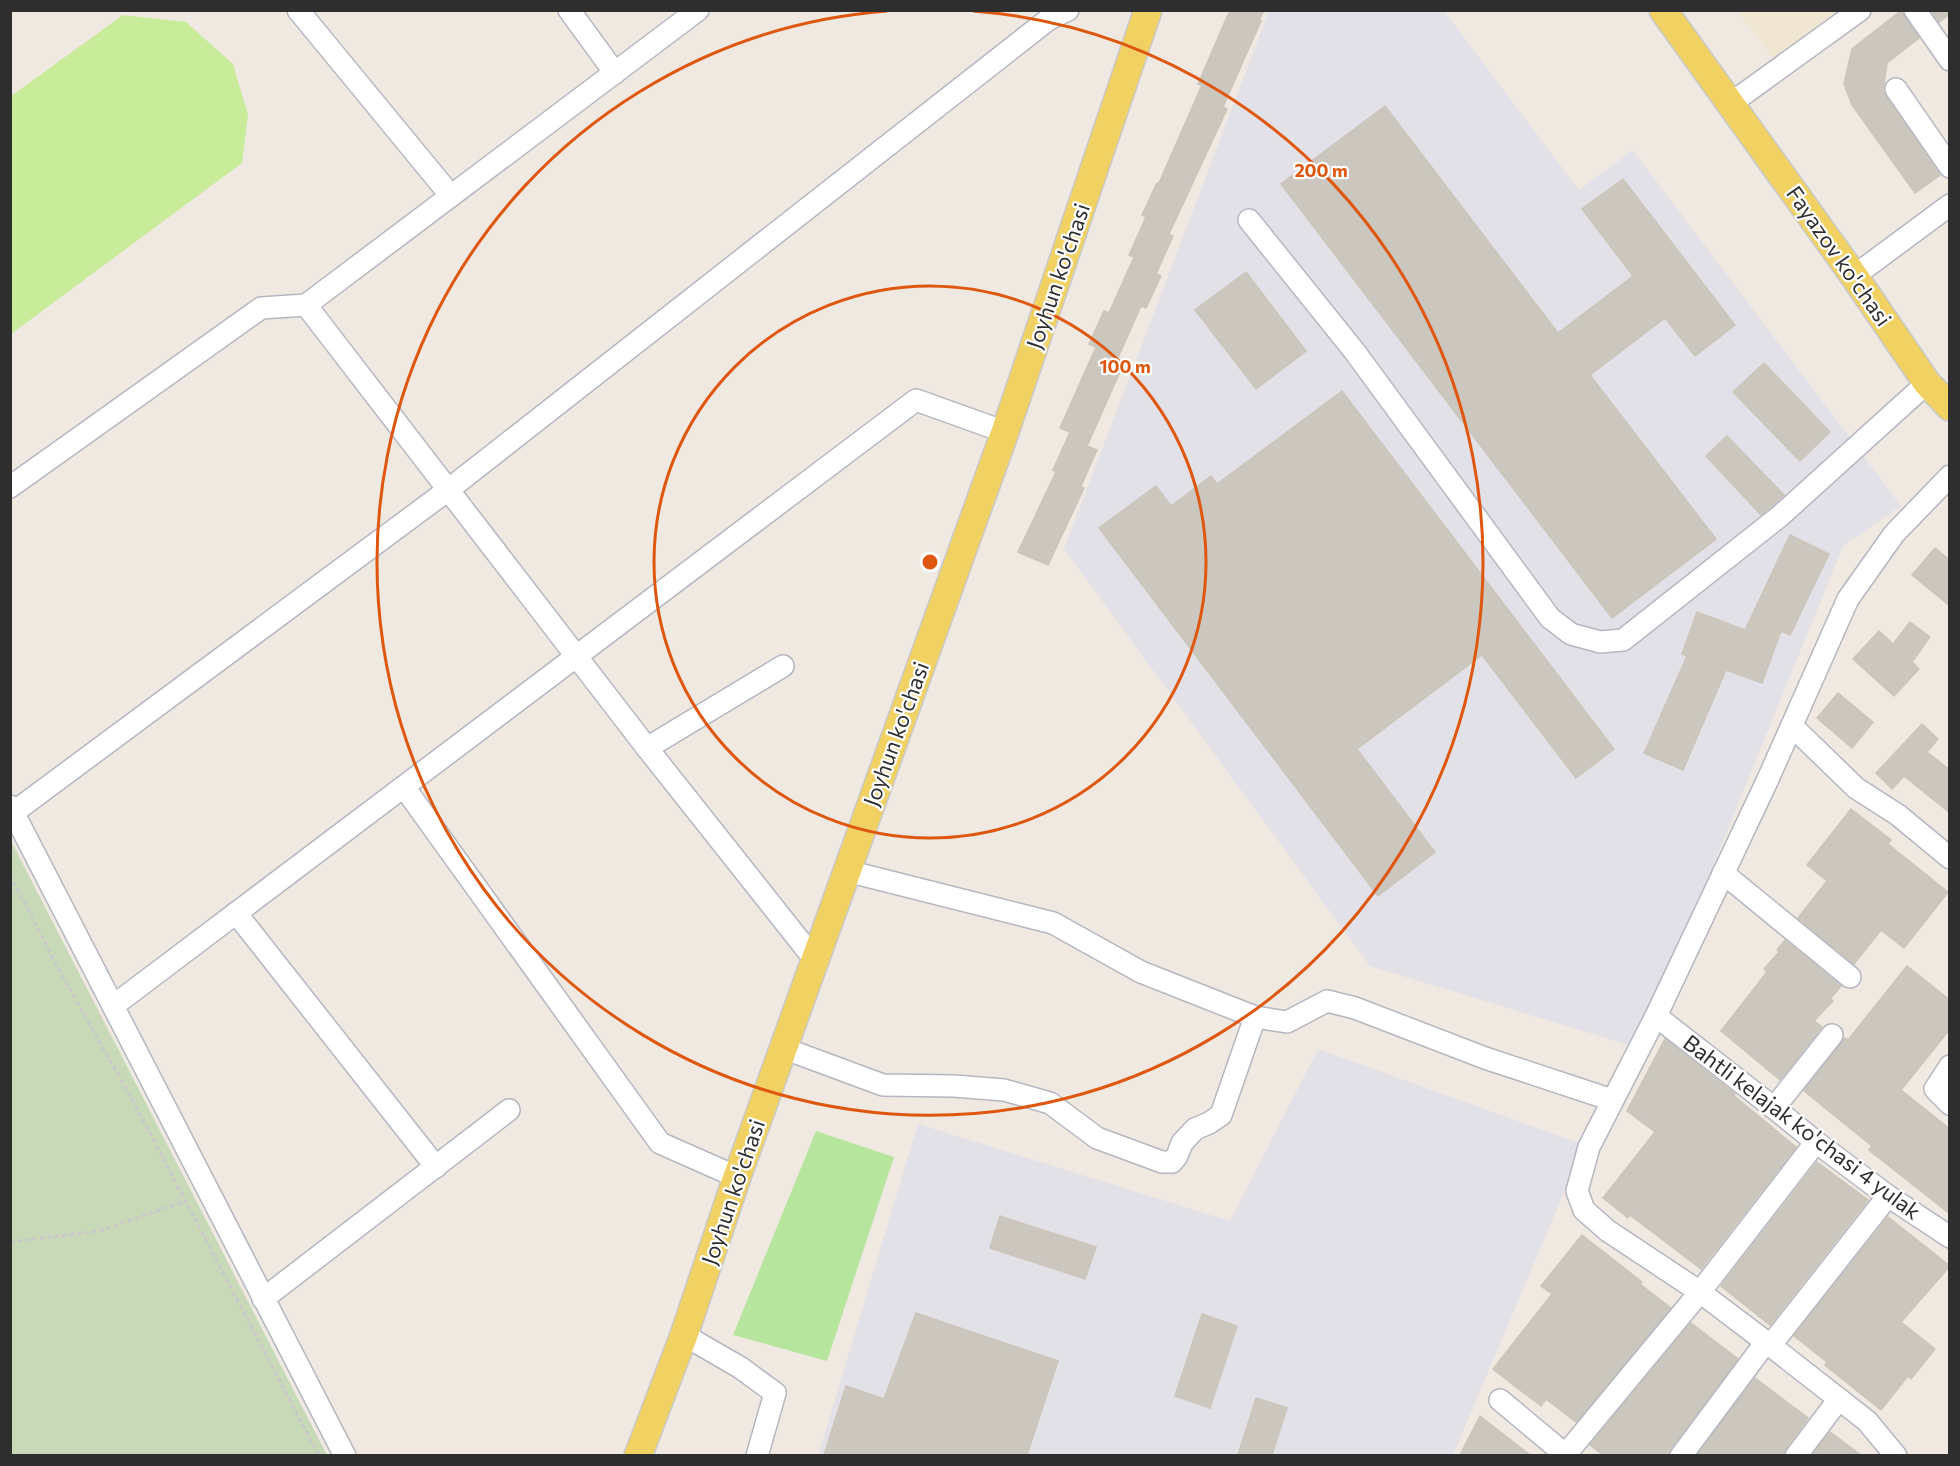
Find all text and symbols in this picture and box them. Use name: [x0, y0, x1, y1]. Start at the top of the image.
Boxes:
text: 200 m: [1294, 159, 1348, 181]
street label: Fayazov ko'chasi: [1781, 180, 1898, 331]
street label: Joyhun ko'chasi: [1020, 200, 1095, 352]
text: 100 m: [1099, 355, 1151, 377]
centre of rings: [920, 552, 940, 572]
street label: Joyhun ko'chasi: [857, 658, 934, 810]
street label: Bahtli kelajak ko'chasi 4 yulak: [1678, 1029, 1926, 1225]
street label: Joyhun ko'chasi: [695, 1116, 770, 1268]

